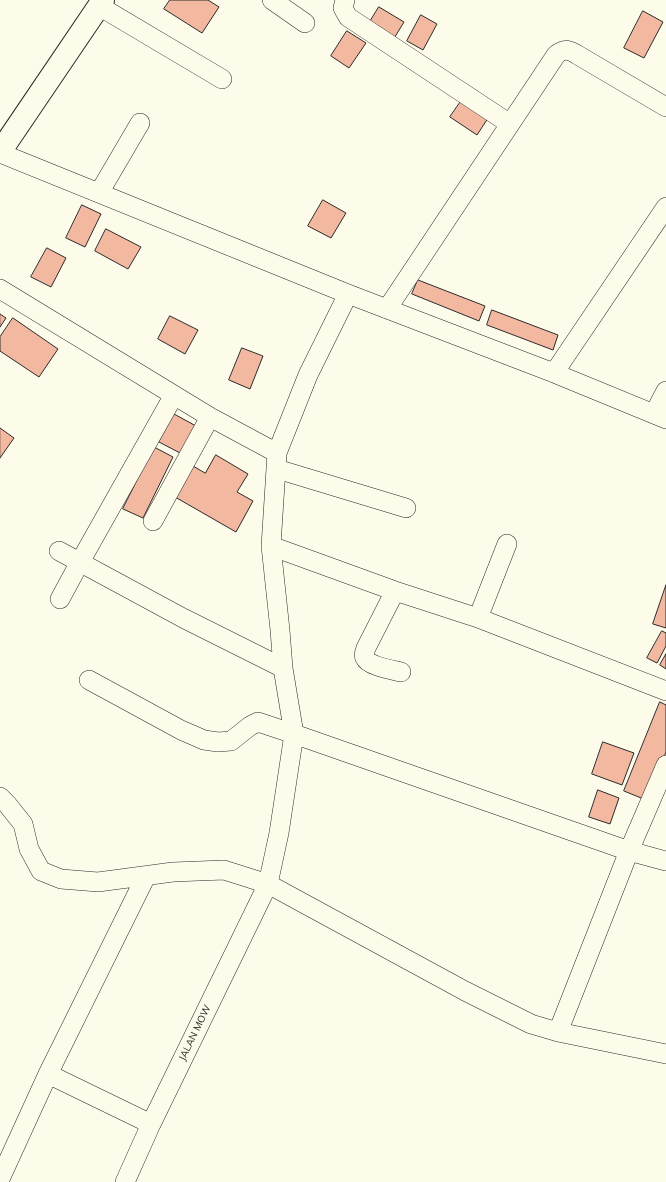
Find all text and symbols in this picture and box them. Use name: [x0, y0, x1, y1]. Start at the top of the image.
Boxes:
street label: JALAN MOW: [176, 1003, 214, 1063]

